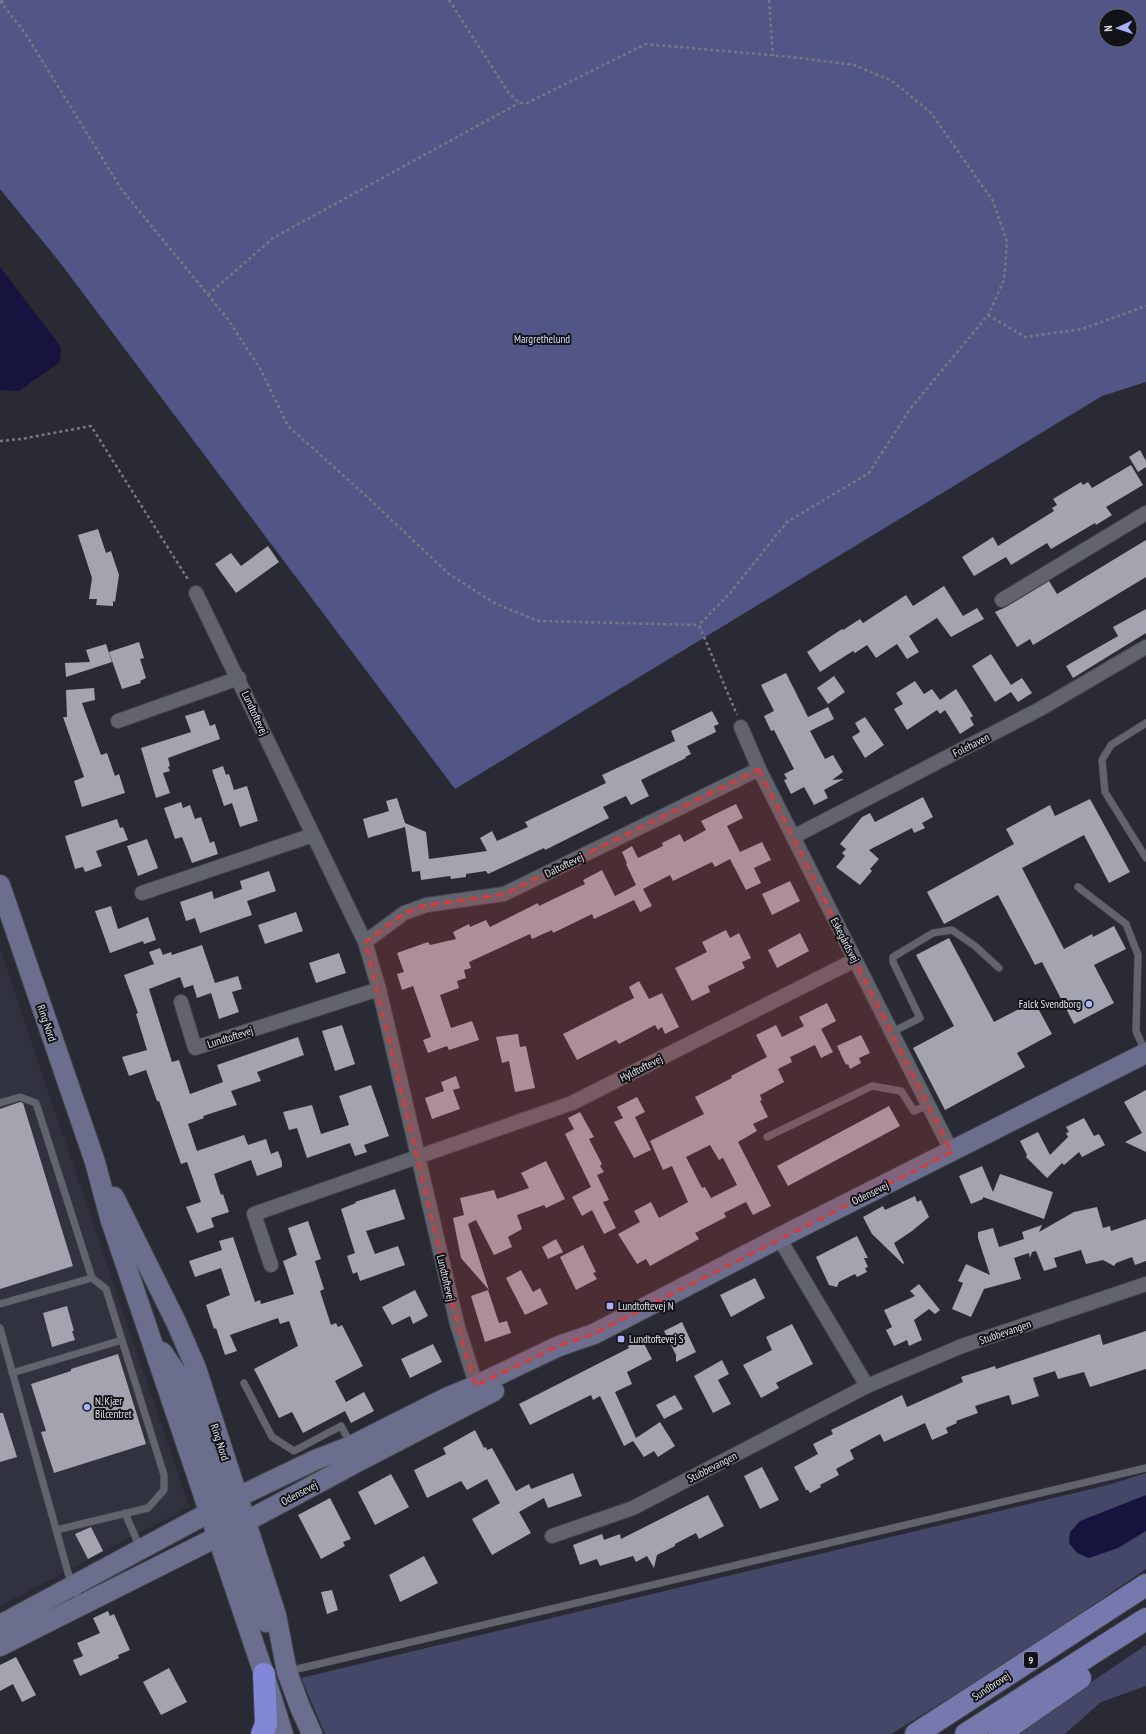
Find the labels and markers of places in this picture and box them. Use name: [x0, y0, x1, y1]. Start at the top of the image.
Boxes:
place label: Falck Svendborg: [1019, 997, 1081, 1011]
marker: Falck Svendborg: [1084, 999, 1094, 1009]
place label: Lundtoftevej N: [618, 1299, 674, 1313]
marker: Lundtoftevej N: [605, 1301, 615, 1311]
place label: Lundtoftevej S: [629, 1332, 684, 1346]
marker: Lundtoftevej S: [616, 1334, 626, 1344]
place label: N. Kjær Bilcentret: [95, 1394, 132, 1421]
marker: N. Kjær Bilcentret: [82, 1402, 92, 1412]

